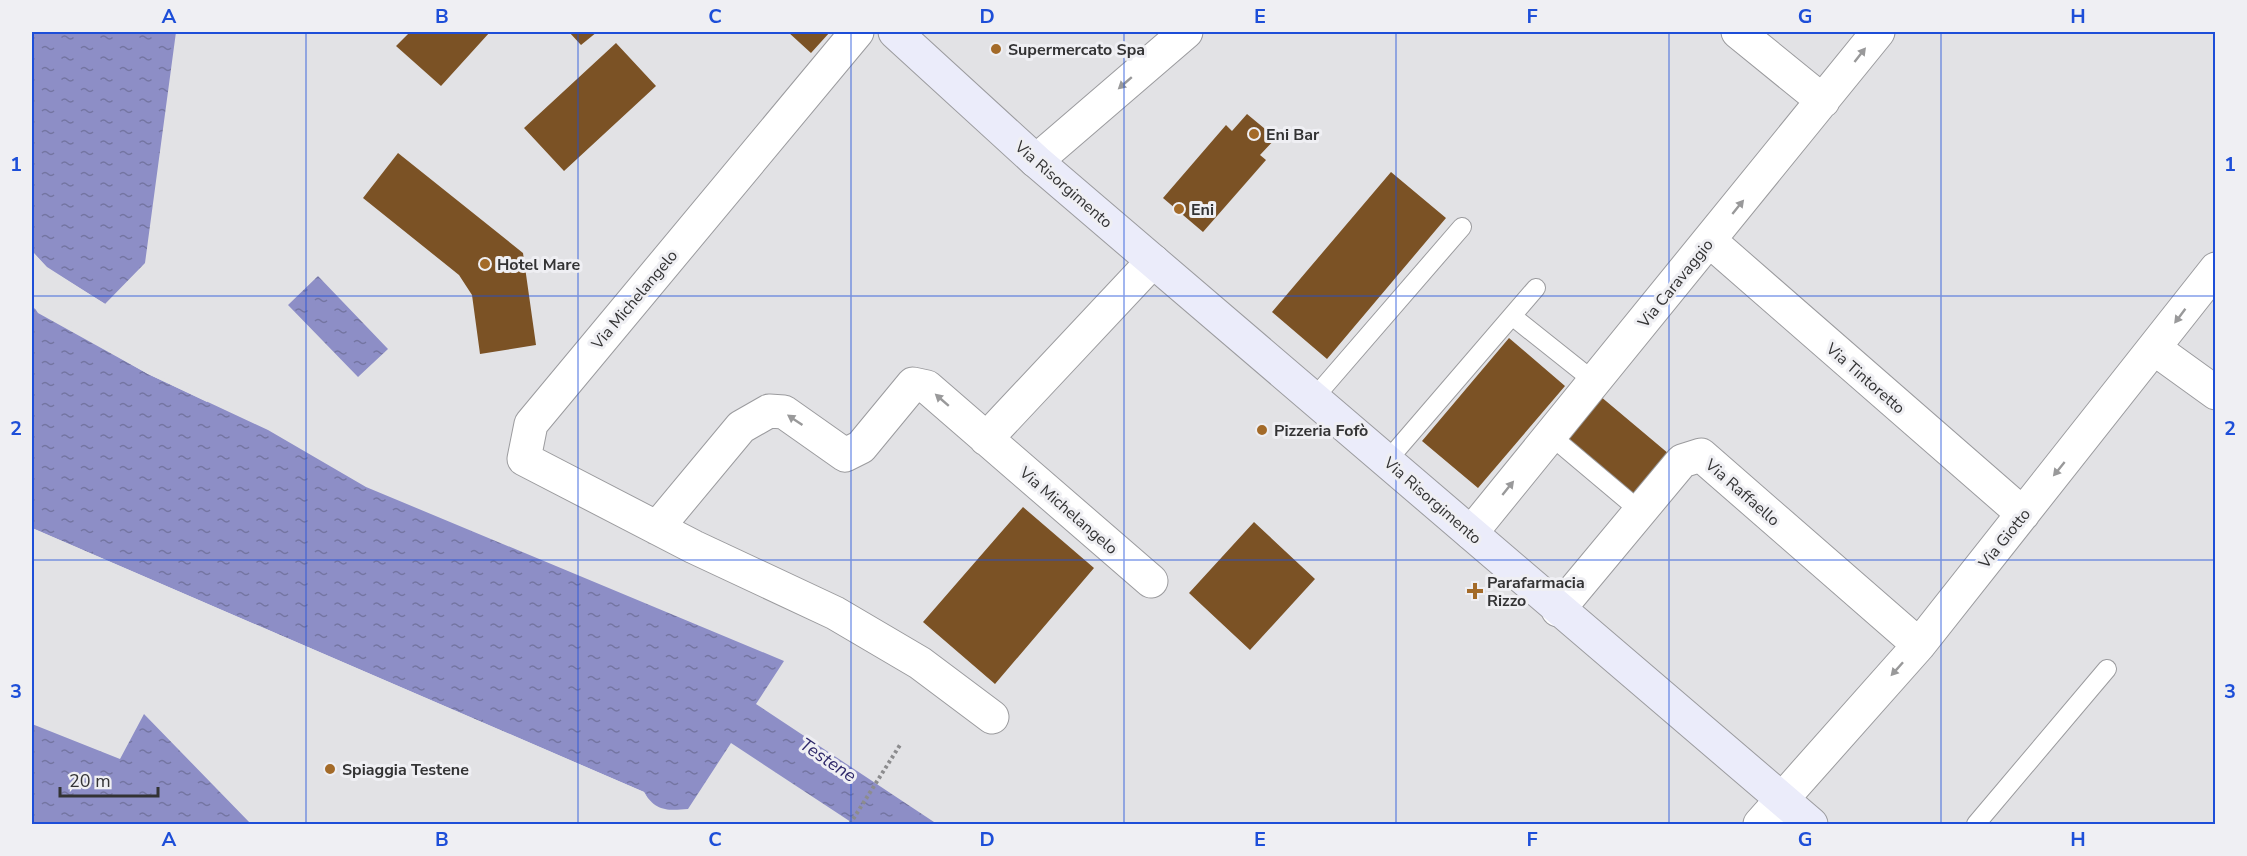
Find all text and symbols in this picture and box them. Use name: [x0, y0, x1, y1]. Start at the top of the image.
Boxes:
text: A: [162, 3, 177, 30]
text: B: [435, 3, 449, 30]
text: C: [708, 3, 722, 30]
text: D: [979, 3, 995, 30]
text: E: [1254, 3, 1266, 30]
text: F: [1526, 3, 1538, 30]
text: G: [1798, 3, 1812, 30]
text: H: [2070, 3, 2086, 30]
place label: Supermercato Spa: [1008, 39, 1145, 61]
marker: Supermercato Spa: [989, 42, 1003, 56]
one-way arrow: [1853, 47, 1865, 62]
one-way arrow: [1118, 77, 1133, 90]
place label: Eni Bar: [1266, 124, 1320, 146]
marker: Eni Bar: [1247, 127, 1261, 141]
street label: Via Risorgimento: [1009, 136, 1117, 233]
text: 1: [10, 151, 22, 178]
text: 1: [2224, 151, 2236, 178]
place label: Eni: [1191, 199, 1214, 221]
one-way arrow: [1731, 199, 1744, 215]
marker: Eni: [1172, 202, 1186, 216]
street label: Via Caravaggio: [1633, 235, 1718, 333]
street label: Via Michelangelo: [586, 245, 683, 355]
place label: Hotel Mare: [497, 254, 580, 276]
marker: Hotel Mare: [478, 257, 492, 271]
one-way arrow: [2174, 307, 2186, 323]
street label: Via Tintoretto: [1820, 338, 1910, 419]
one-way arrow: [934, 394, 950, 407]
one-way arrow: [787, 414, 803, 425]
text: 2: [10, 415, 22, 442]
text: 2: [2224, 415, 2236, 442]
place label: Pizzeria Fofò: [1274, 420, 1368, 442]
marker: Pizzeria Fofò: [1255, 423, 1269, 437]
street label: Via Risorgimento: [1378, 452, 1486, 549]
street label: Via Raffaello: [1700, 454, 1784, 531]
street label: Via Michelangelo: [1014, 461, 1122, 560]
one-way arrow: [2054, 461, 2066, 476]
one-way arrow: [1501, 481, 1514, 496]
street label: Via Giotto: [1973, 504, 2036, 574]
place label: Parafarmacia Rizzo: [1487, 572, 1585, 612]
marker: Parafarmacia Rizzo: [1468, 584, 1482, 598]
one-way arrow: [1891, 661, 1904, 676]
text: 3: [10, 678, 22, 705]
text: 3: [2224, 678, 2236, 705]
water label: Testene: [795, 732, 861, 788]
place label: Spiaggia Testene: [342, 759, 469, 781]
scale bar: [60, 760, 158, 798]
marker: Spiaggia Testene: [323, 762, 337, 776]
text: 20 m: [69, 769, 111, 793]
text: A: [162, 826, 177, 853]
text: B: [435, 826, 449, 853]
text: C: [708, 826, 722, 853]
text: D: [979, 826, 995, 853]
text: E: [1254, 826, 1266, 853]
text: F: [1526, 826, 1538, 853]
text: G: [1798, 826, 1812, 853]
text: H: [2070, 826, 2086, 853]

